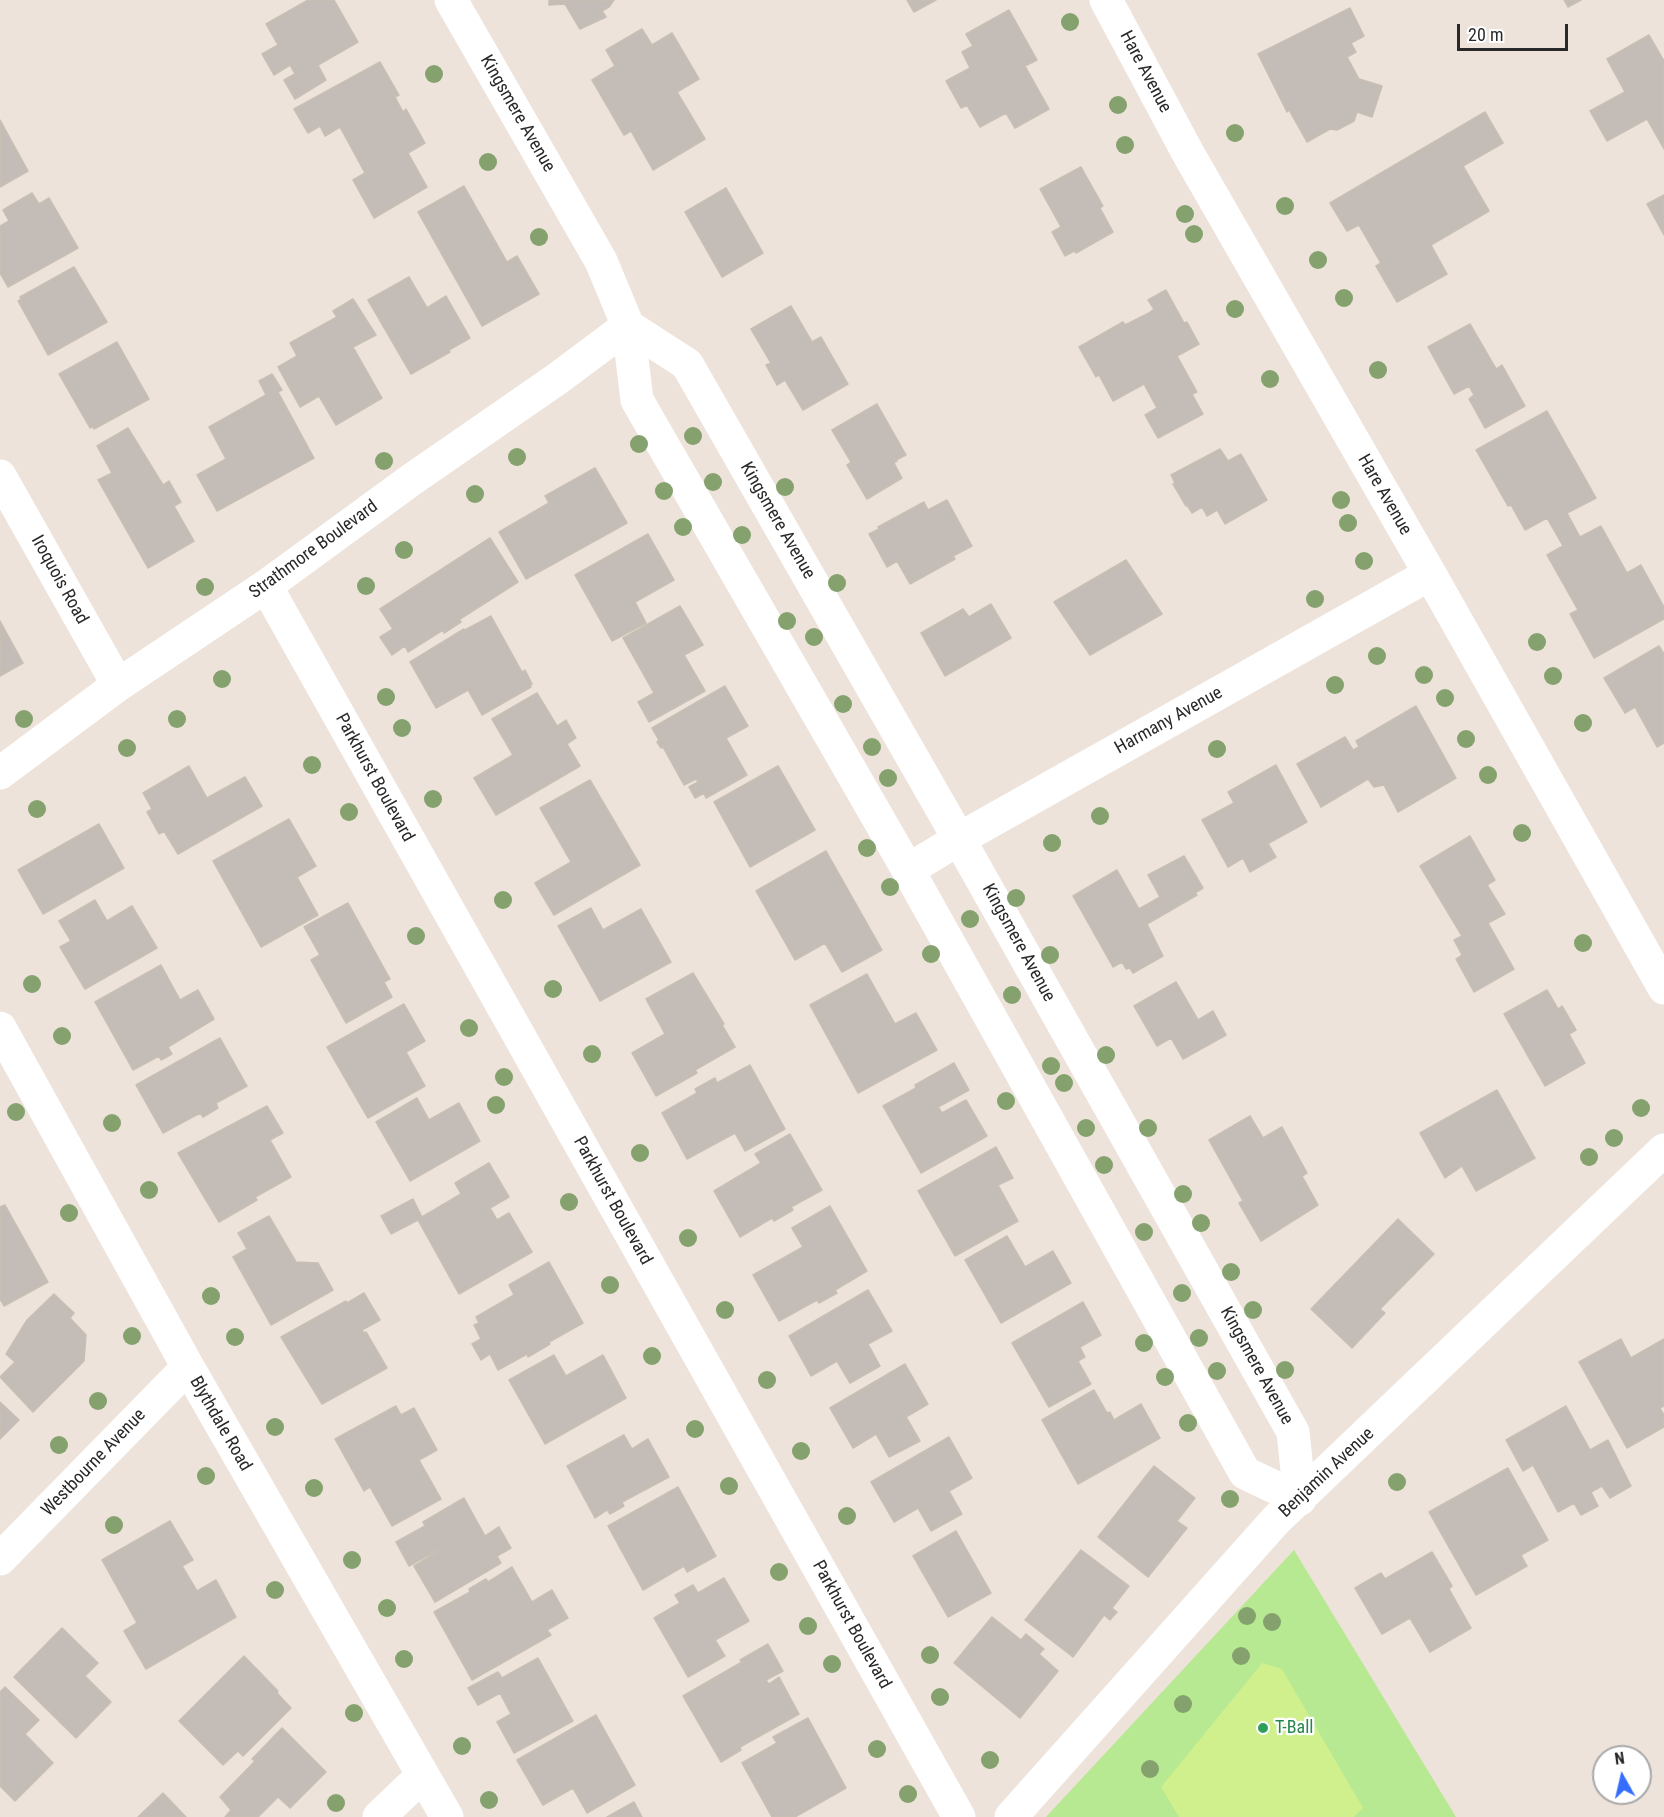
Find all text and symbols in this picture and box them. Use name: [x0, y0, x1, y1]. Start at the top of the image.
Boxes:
scale bar: [1460, 12, 1571, 50]
text: 20 m: [1468, 24, 1503, 45]
street label: Hare Avenue: [1114, 27, 1176, 117]
street label: Kingsmere Avenue: [475, 52, 559, 176]
street label: Hare Avenue: [1352, 451, 1416, 539]
street label: Kingsmere Avenue: [735, 459, 819, 583]
street label: Strathmore Boulevard: [246, 496, 382, 604]
street label: Iroquois Road: [26, 532, 92, 628]
street label: Harmany Avenue: [1111, 683, 1227, 759]
street label: Parkhurst Boulevard: [330, 710, 418, 846]
street label: Kingsmere Avenue: [977, 880, 1059, 1006]
street label: Parkhurst Boulevard: [568, 1133, 656, 1269]
street label: Kingsmere Avenue: [1215, 1303, 1297, 1429]
street label: Blythdale Road: [184, 1373, 256, 1475]
street label: Westbourne Avenue: [37, 1405, 151, 1521]
street label: Benjamin Avenue: [1275, 1424, 1379, 1522]
street label: Parkhurst Boulevard: [807, 1557, 895, 1693]
place label: T-Ball: [1275, 1717, 1314, 1739]
marker: T-Ball: [1256, 1721, 1270, 1735]
north arrow: [1592, 1745, 1652, 1805]
text: N: [1614, 1749, 1626, 1769]

